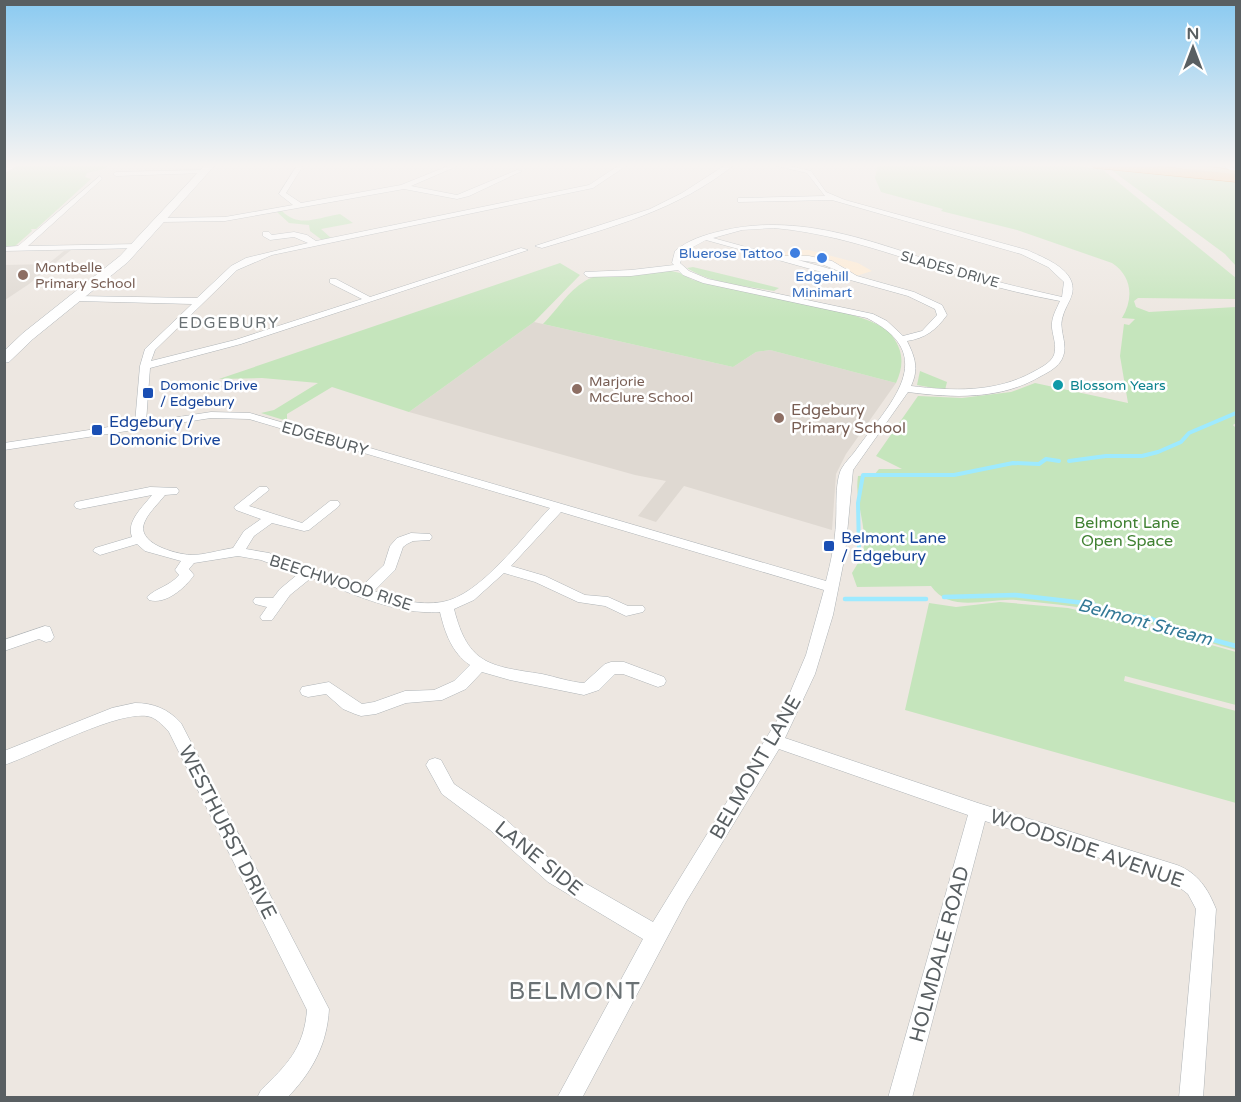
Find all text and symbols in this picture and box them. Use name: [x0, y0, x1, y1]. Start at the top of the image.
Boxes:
north arrow: [1163, 18, 1223, 78]
text: N: [1187, 24, 1199, 44]
place label: Bluerose Tattoo: [679, 245, 783, 262]
marker: Bluerose Tattoo: [788, 246, 802, 260]
street label: SLADES DRIVE: [899, 247, 1001, 292]
marker: Edgehill Minimart: [815, 251, 829, 265]
place label: Montbelle Primary School: [35, 259, 136, 292]
marker: Montbelle Primary School: [16, 268, 30, 282]
place label: Edgehill Minimart: [792, 268, 853, 301]
district label: EDGEBURY: [178, 313, 280, 333]
place label: Marjorie McClure School: [589, 373, 693, 406]
place label: Domonic Drive / Edgebury: [160, 377, 258, 410]
place label: Blossom Years: [1070, 377, 1166, 394]
marker: Blossom Years: [1051, 378, 1065, 392]
marker: Marjorie McClure School: [570, 382, 584, 396]
marker: Domonic Drive / Edgebury: [141, 386, 155, 400]
place label: Edgebury Primary School: [791, 400, 906, 438]
marker: Edgebury Primary School: [772, 411, 786, 425]
place label: Edgebury / Domonic Drive: [109, 412, 221, 450]
street label: EDGEBURY: [279, 417, 370, 461]
marker: Edgebury / Domonic Drive: [90, 423, 104, 437]
park label: Belmont Lane Open Space: [1074, 513, 1180, 551]
place label: Belmont Lane / Edgebury: [841, 528, 946, 566]
marker: Belmont Lane / Edgebury: [822, 539, 836, 553]
street label: BEECHWOOD RISE: [267, 550, 415, 615]
water label: Belmont Stream: [1076, 594, 1215, 651]
street label: BELMONT LANE: [705, 691, 807, 844]
street label: WESTHURST DRIVE: [173, 742, 281, 923]
street label: WOODSIDE AVENUE: [987, 804, 1187, 893]
street label: LANE SIDE: [490, 816, 587, 901]
street label: HOLMDALE ROAD: [905, 864, 975, 1045]
district label: BELMONT: [509, 977, 641, 1006]

